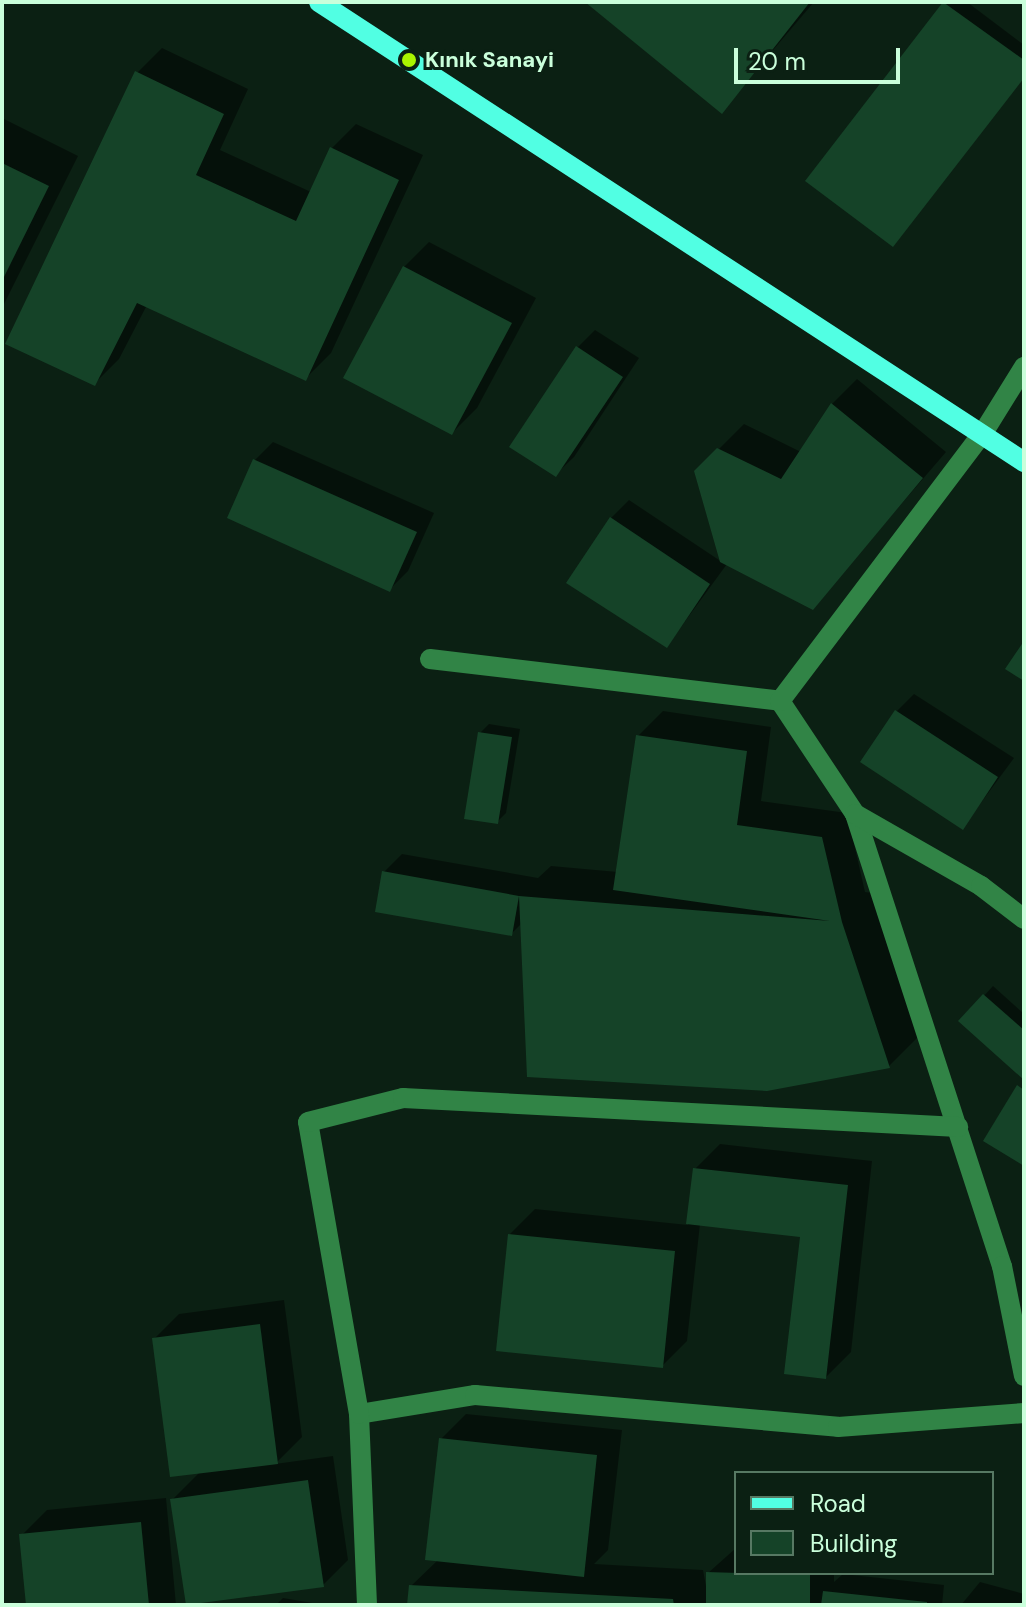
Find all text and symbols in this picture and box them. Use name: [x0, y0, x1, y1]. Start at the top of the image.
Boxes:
scale bar: [738, 32, 904, 82]
text: 20 m: [748, 46, 806, 77]
place label: Kınık Sanayi: [425, 47, 554, 73]
marker: Kınık Sanayi: [400, 51, 418, 69]
legend: [734, 1471, 994, 1575]
text: Road: [810, 1488, 866, 1519]
text: Building: [810, 1528, 897, 1559]

